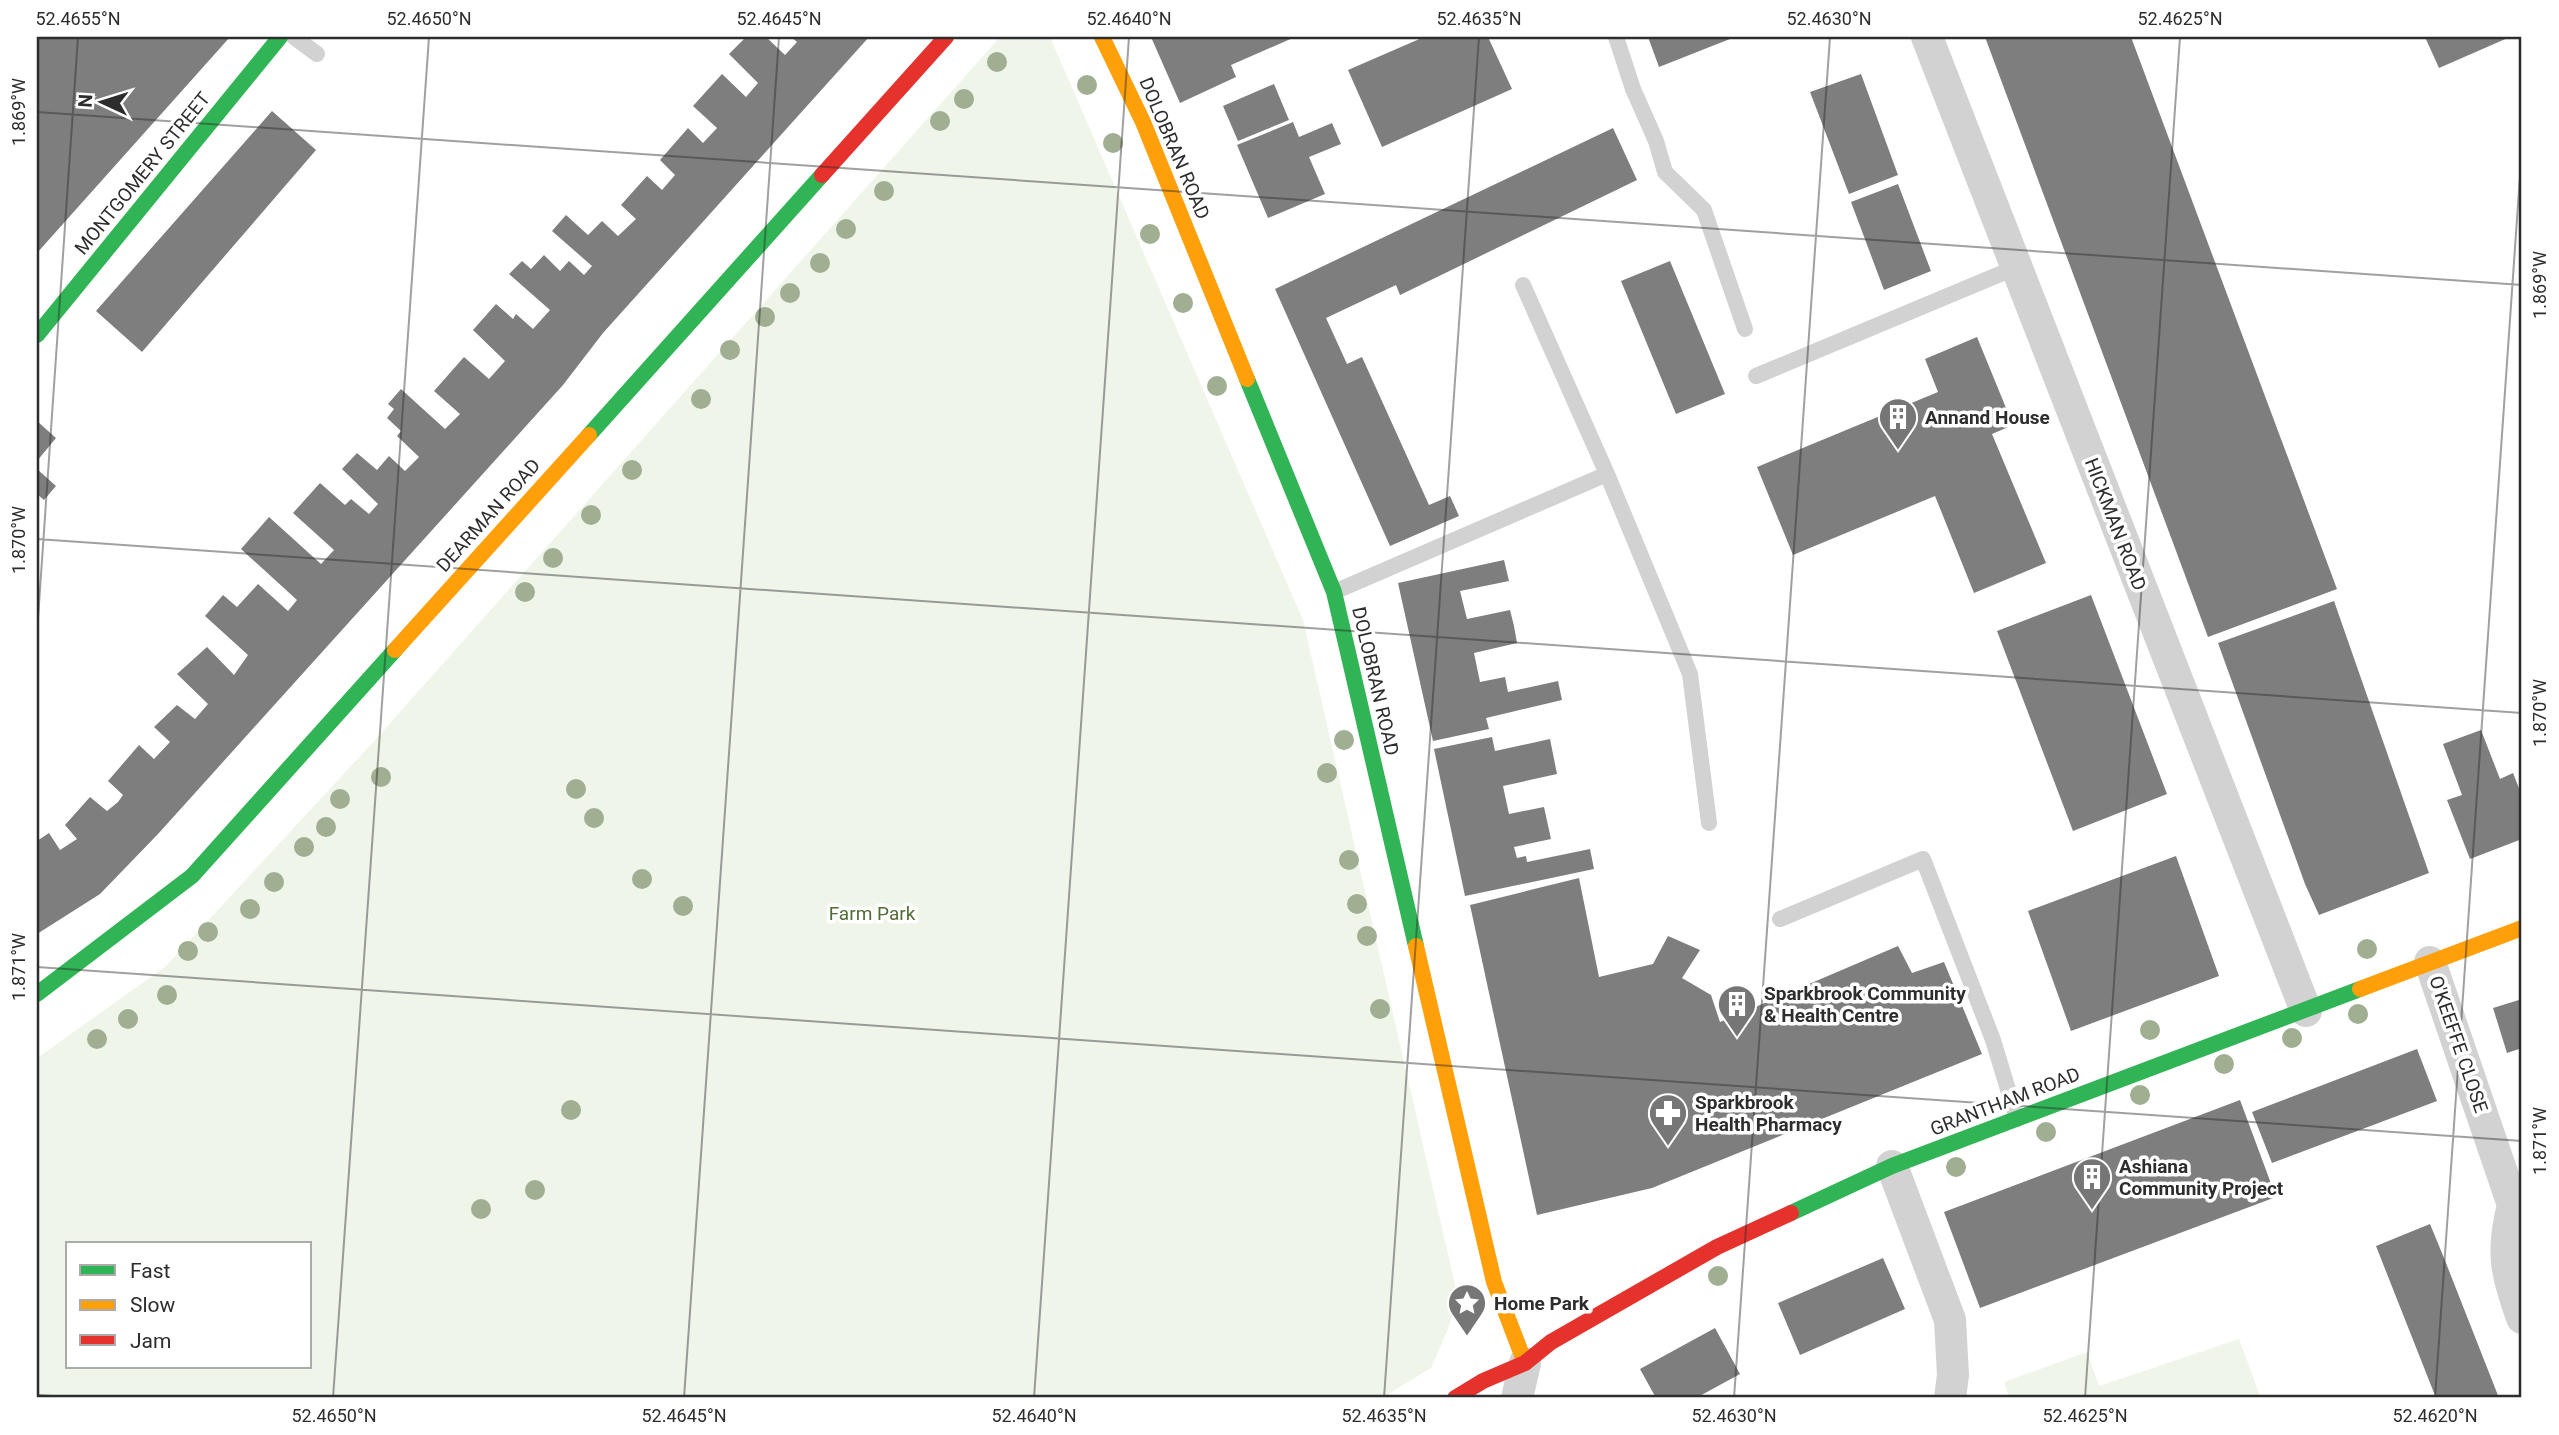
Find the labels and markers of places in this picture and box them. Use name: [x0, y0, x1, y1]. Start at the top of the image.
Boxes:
building icon: Annand House: [1877, 396, 1919, 451]
place label: Annand House: [1925, 406, 2050, 429]
place label: Sparkbrook Community & Health Centre: [1764, 982, 1966, 1027]
building icon: Sparkbrook Community & Health Centre: [1716, 983, 1758, 1038]
place label: Sparkbrook Health Pharmacy: [1695, 1091, 1842, 1136]
pharmacy icon: Sparkbrook Health Pharmacy: [1647, 1092, 1689, 1147]
place label: Ashiana Community Project: [2119, 1155, 2284, 1200]
building icon: Ashiana Community Project: [2071, 1156, 2113, 1211]
place icon: Home Park: [1446, 1282, 1488, 1337]
place label: Home Park: [1494, 1292, 1590, 1315]

